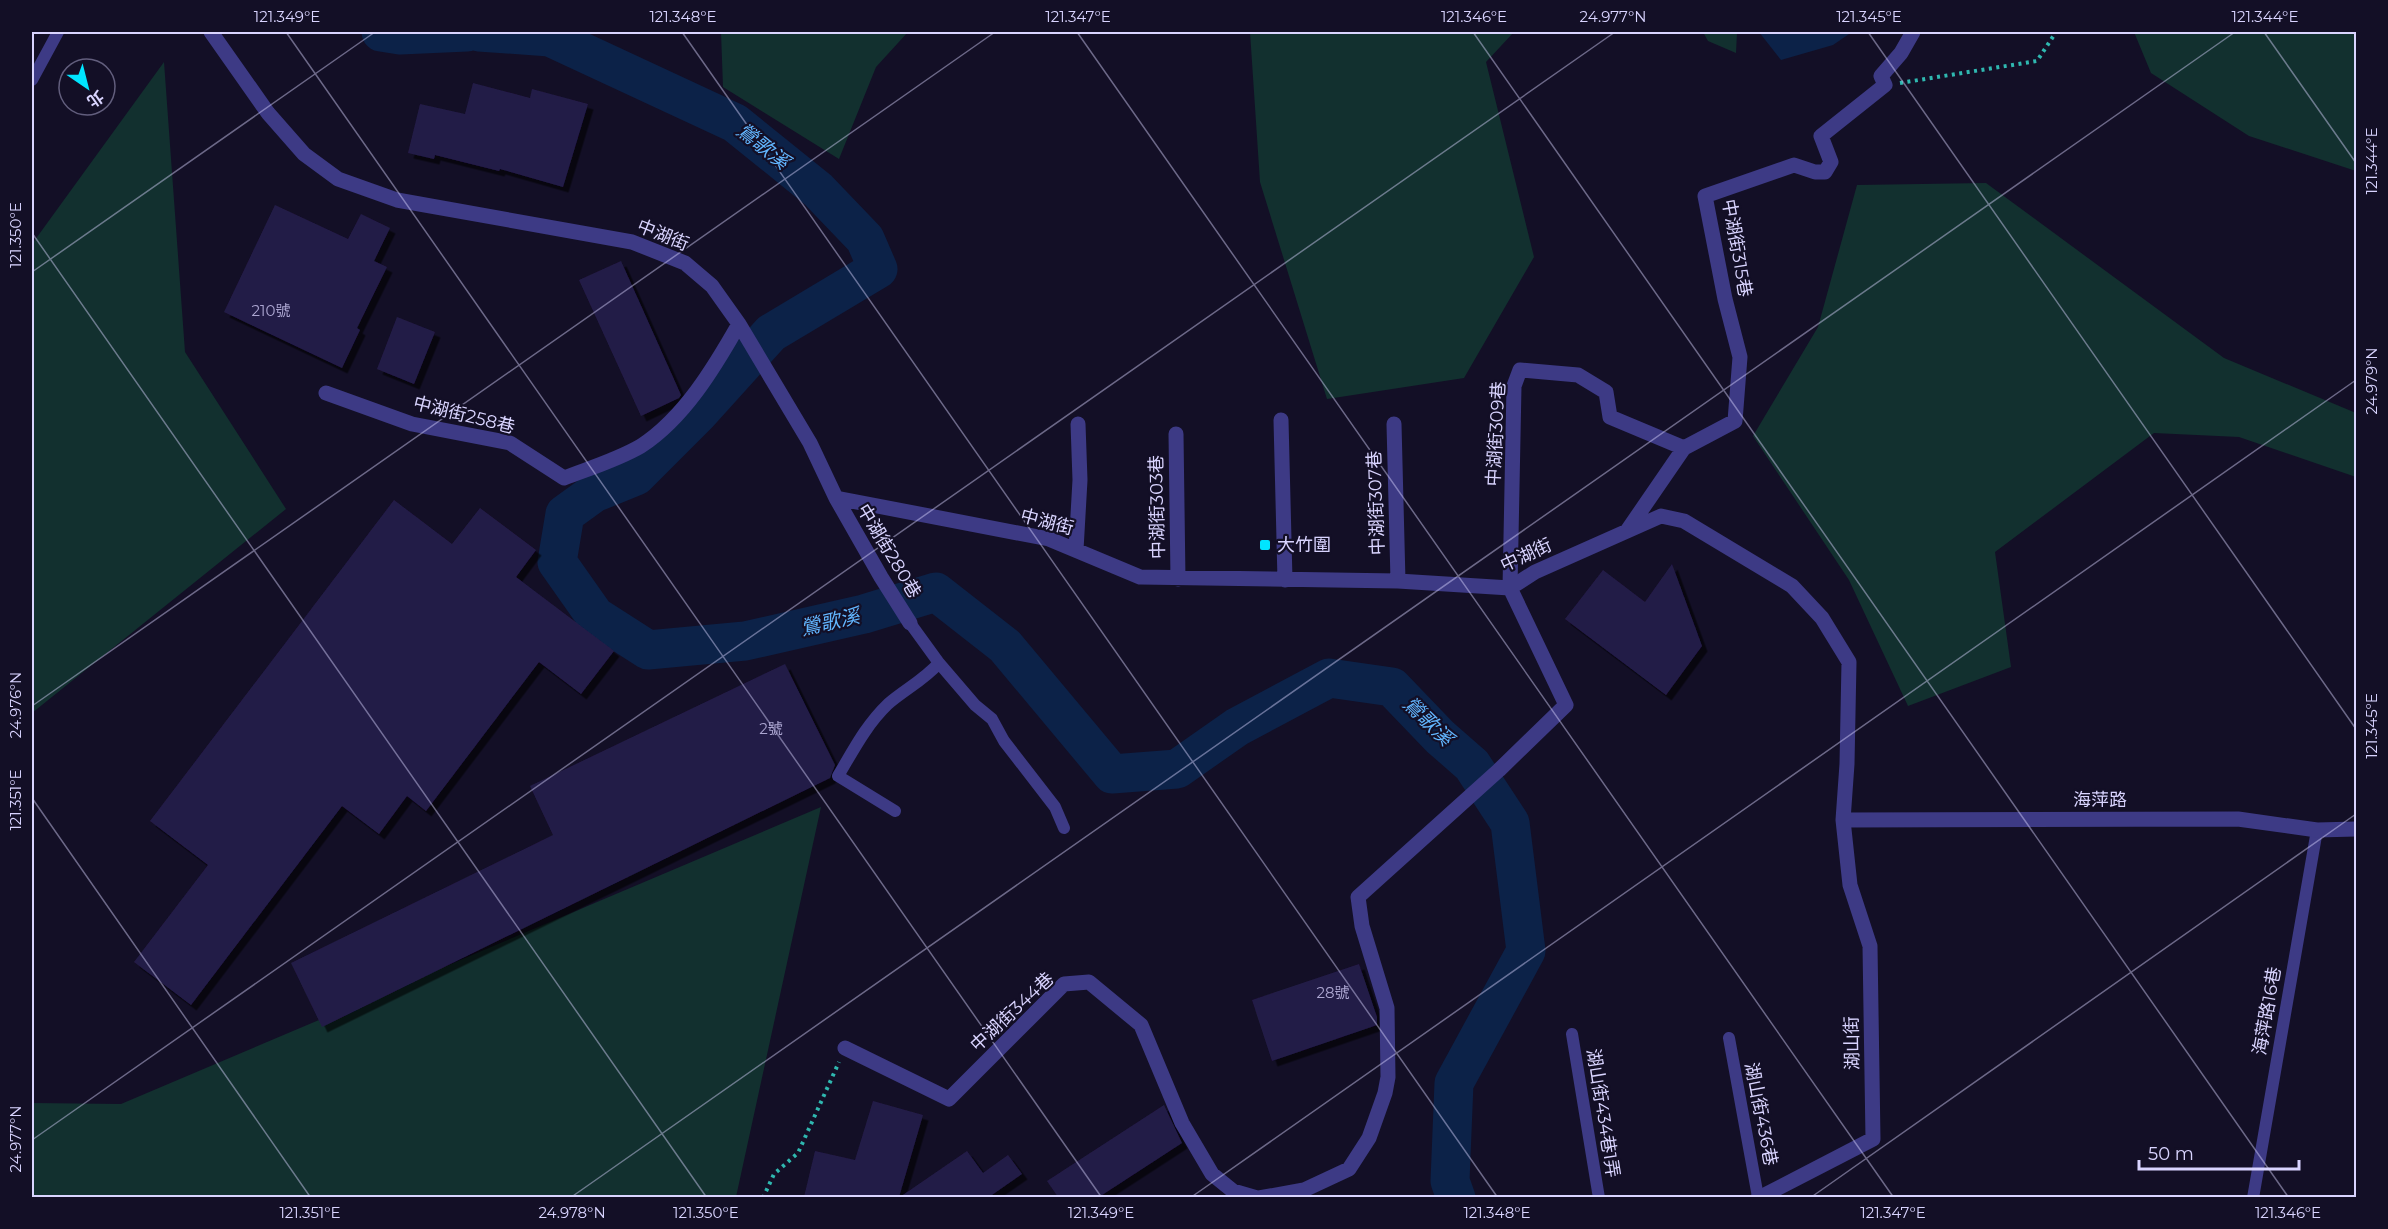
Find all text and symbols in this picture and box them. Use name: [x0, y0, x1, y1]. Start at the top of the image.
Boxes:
text: 121.349°E: [254, 7, 320, 26]
text: 121.348°E: [649, 7, 717, 26]
text: 121.347°E: [1045, 7, 1111, 26]
text: 121.346°E: [1441, 7, 1507, 26]
text: 24.977°N: [1580, 7, 1646, 26]
text: 121.345°E: [1836, 7, 1902, 26]
text: 121.344°E: [2232, 7, 2298, 26]
north arrow: [57, 57, 117, 117]
text: 北: [83, 87, 107, 111]
water label: 鶯歌溪: [732, 118, 796, 176]
text: 121.344°E: [2362, 128, 2381, 194]
street label: 中湖街315巷: [1718, 197, 1756, 299]
text: 121.350°E: [6, 202, 25, 268]
street label: 中湖街: [634, 215, 692, 255]
house number: 210號: [252, 301, 290, 320]
text: 24.979°N: [2362, 347, 2381, 415]
street label: 中湖街309巷: [1482, 381, 1510, 487]
street label: 中湖街258巷: [411, 392, 517, 438]
street label: 中湖街307巷: [1363, 450, 1389, 556]
street label: 中湖街303巷: [1145, 455, 1169, 559]
street label: 中湖街280巷: [852, 500, 926, 602]
street label: 中湖街: [1018, 504, 1076, 540]
place label: 大竹圍: [1277, 534, 1331, 556]
street label: 中湖街: [1497, 534, 1555, 576]
marker: 大竹圍: [1258, 538, 1272, 552]
water label: 鶯歌溪: [798, 603, 865, 640]
text: 24.976°N: [6, 672, 25, 738]
water label: 鶯歌溪: [1398, 692, 1460, 753]
text: 121.345°E: [2362, 693, 2381, 759]
house number: 2號: [759, 719, 783, 738]
text: 121.351°E: [6, 769, 25, 831]
street label: 海萍路: [2073, 789, 2127, 811]
street label: 海萍路16巷: [2248, 965, 2286, 1057]
street label: 中湖街344巷: [966, 968, 1058, 1056]
house number: 28號: [1316, 983, 1350, 1002]
street label: 湖山街: [1841, 1016, 1863, 1070]
street label: 湖山街434巷1弄: [1582, 1047, 1624, 1179]
street label: 湖山街436巷: [1740, 1060, 1782, 1168]
text: 24.977°N: [6, 1106, 25, 1172]
scale bar: [2139, 1133, 2300, 1171]
text: 50 m: [2148, 1143, 2194, 1165]
text: 121.351°E: [279, 1203, 341, 1222]
text: 24.978°N: [538, 1203, 606, 1222]
text: 121.350°E: [673, 1203, 739, 1222]
text: 121.349°E: [1068, 1203, 1134, 1222]
text: 121.348°E: [1463, 1203, 1531, 1222]
text: 121.347°E: [1860, 1203, 1926, 1222]
text: 121.346°E: [2255, 1203, 2321, 1222]

